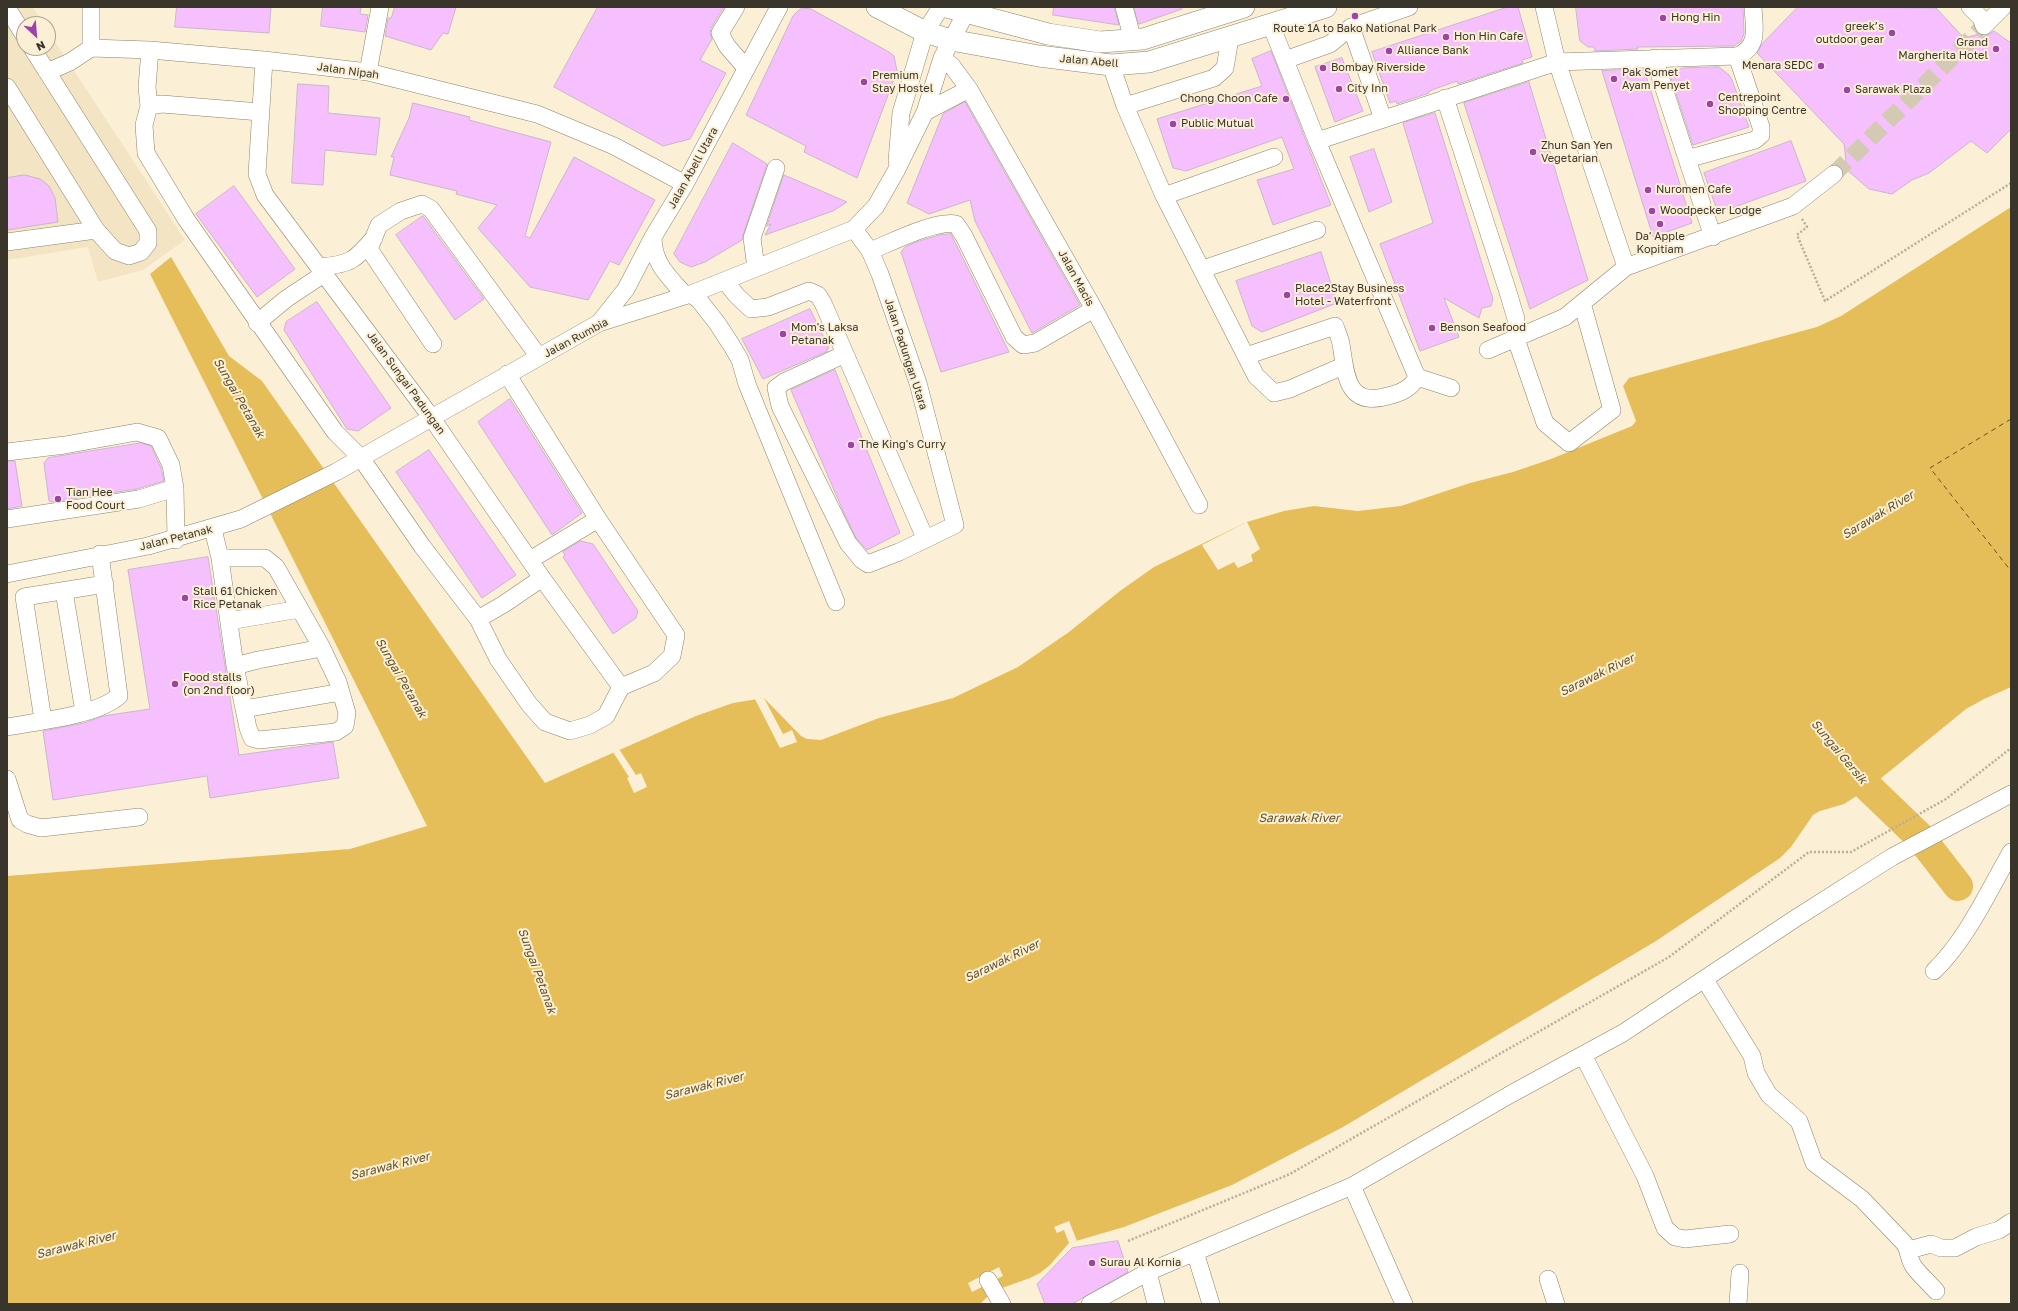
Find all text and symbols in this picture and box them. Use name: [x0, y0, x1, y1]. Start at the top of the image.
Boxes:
marker: Route 1A to Bako National Park: [1350, 11, 1360, 21]
place label: Hong Hin: [1671, 11, 1720, 25]
marker: Hong Hin: [1658, 13, 1668, 23]
north arrow: [16, 16, 56, 56]
place label: greek’s outdoor gear: [1816, 20, 1884, 46]
place label: Route 1A to Bako National Park: [1273, 22, 1437, 36]
marker: greek’s outdoor gear: [1887, 28, 1897, 38]
place label: Hon Hin Cafe: [1454, 30, 1523, 44]
marker: Hon Hin Cafe: [1441, 32, 1451, 42]
place label: Grand Margherita Hotel: [1898, 36, 1988, 62]
text: N: [34, 39, 48, 54]
place label: Alliance Bank: [1397, 44, 1469, 58]
marker: Grand Margherita Hotel: [1991, 44, 2001, 54]
marker: Alliance Bank: [1384, 46, 1394, 56]
street label: Jalan Abell: [1059, 52, 1119, 70]
place label: Menara SEDC: [1742, 59, 1813, 73]
street label: Jalan Nipah: [316, 60, 380, 82]
place label: Bombay Riverside: [1331, 61, 1425, 75]
marker: Menara SEDC: [1816, 61, 1826, 71]
marker: Bombay Riverside: [1318, 63, 1328, 73]
place label: Pak Somet Ayam Penyet: [1622, 66, 1690, 92]
place label: Premium Stay Hostel: [872, 69, 933, 95]
marker: Pak Somet Ayam Penyet: [1609, 74, 1619, 84]
marker: Premium Stay Hostel: [859, 77, 869, 87]
place label: City Inn: [1347, 82, 1388, 96]
place label: Sarawak Plaza: [1855, 83, 1931, 97]
marker: City Inn: [1334, 84, 1344, 94]
marker: Sarawak Plaza: [1842, 85, 1852, 95]
place label: Centrepoint Shopping Centre: [1718, 91, 1807, 117]
place label: Chong Choon Cafe: [1180, 92, 1278, 106]
marker: Chong Choon Cafe: [1281, 94, 1291, 104]
marker: Centrepoint Shopping Centre: [1705, 99, 1715, 109]
place label: Public Mutual: [1181, 117, 1254, 131]
marker: Public Mutual: [1168, 119, 1178, 129]
street label: Jalan Abell Utara: [665, 125, 721, 211]
place label: Zhun San Yen Vegetarian: [1541, 139, 1613, 165]
marker: Zhun San Yen Vegetarian: [1528, 147, 1538, 157]
place label: Nuromen Cafe: [1656, 183, 1731, 197]
marker: Nuromen Cafe: [1643, 185, 1653, 195]
place label: Woodpecker Lodge: [1660, 204, 1761, 218]
marker: Woodpecker Lodge: [1647, 206, 1657, 216]
marker: Da' Apple Kopitiam: [1655, 219, 1665, 229]
place label: Da' Apple Kopitiam: [1635, 230, 1685, 256]
street label: Jalan Macis: [1055, 248, 1097, 308]
place label: Place2Stay Business Hotel - Waterfront: [1295, 282, 1404, 308]
marker: Place2Stay Business Hotel - Waterfront: [1282, 290, 1292, 300]
street label: Jalan Padungan Utara: [882, 297, 930, 411]
street label: Jalan Rumbia: [541, 315, 611, 361]
place label: Mom's Laksa Petanak: [791, 321, 859, 347]
place label: Benson Seafood: [1440, 321, 1526, 335]
marker: Benson Seafood: [1427, 323, 1437, 333]
street label: Jalan Sungai Padungan: [364, 329, 448, 437]
marker: Mom's Laksa Petanak: [778, 329, 788, 339]
water label: Sungai Petanak: [210, 355, 268, 441]
place label: The King's Curry: [859, 438, 946, 452]
marker: The King's Curry: [846, 440, 856, 450]
place label: Tian Hee Food Court: [66, 486, 125, 512]
water label: Sarawak River: [1839, 488, 1917, 542]
marker: Tian Hee Food Court: [53, 494, 63, 504]
street label: Jalan Petanak: [138, 523, 214, 553]
place label: Stall 61 Chicken Rice Petanak: [193, 585, 277, 611]
marker: Stall 61 Chicken Rice Petanak: [180, 593, 190, 603]
water label: Sungai Petanak: [372, 635, 430, 721]
water label: Sarawak River: [1557, 651, 1637, 699]
place label: Food stalls (on 2nd floor): [183, 671, 255, 697]
marker: Food stalls (on 2nd floor): [170, 679, 180, 689]
water label: Sungai Gersik: [1808, 717, 1870, 787]
water label: Sarawak River: [1258, 811, 1340, 825]
water label: Sungai Petanak: [515, 926, 559, 1016]
water label: Sarawak River: [962, 937, 1042, 985]
water label: Sarawak River: [663, 1069, 745, 1103]
water label: Sarawak River: [349, 1149, 431, 1183]
water label: Sarawak River: [35, 1228, 117, 1262]
place label: Surau Al Kornia: [1100, 1256, 1181, 1270]
marker: Surau Al Kornia: [1087, 1258, 1097, 1268]

